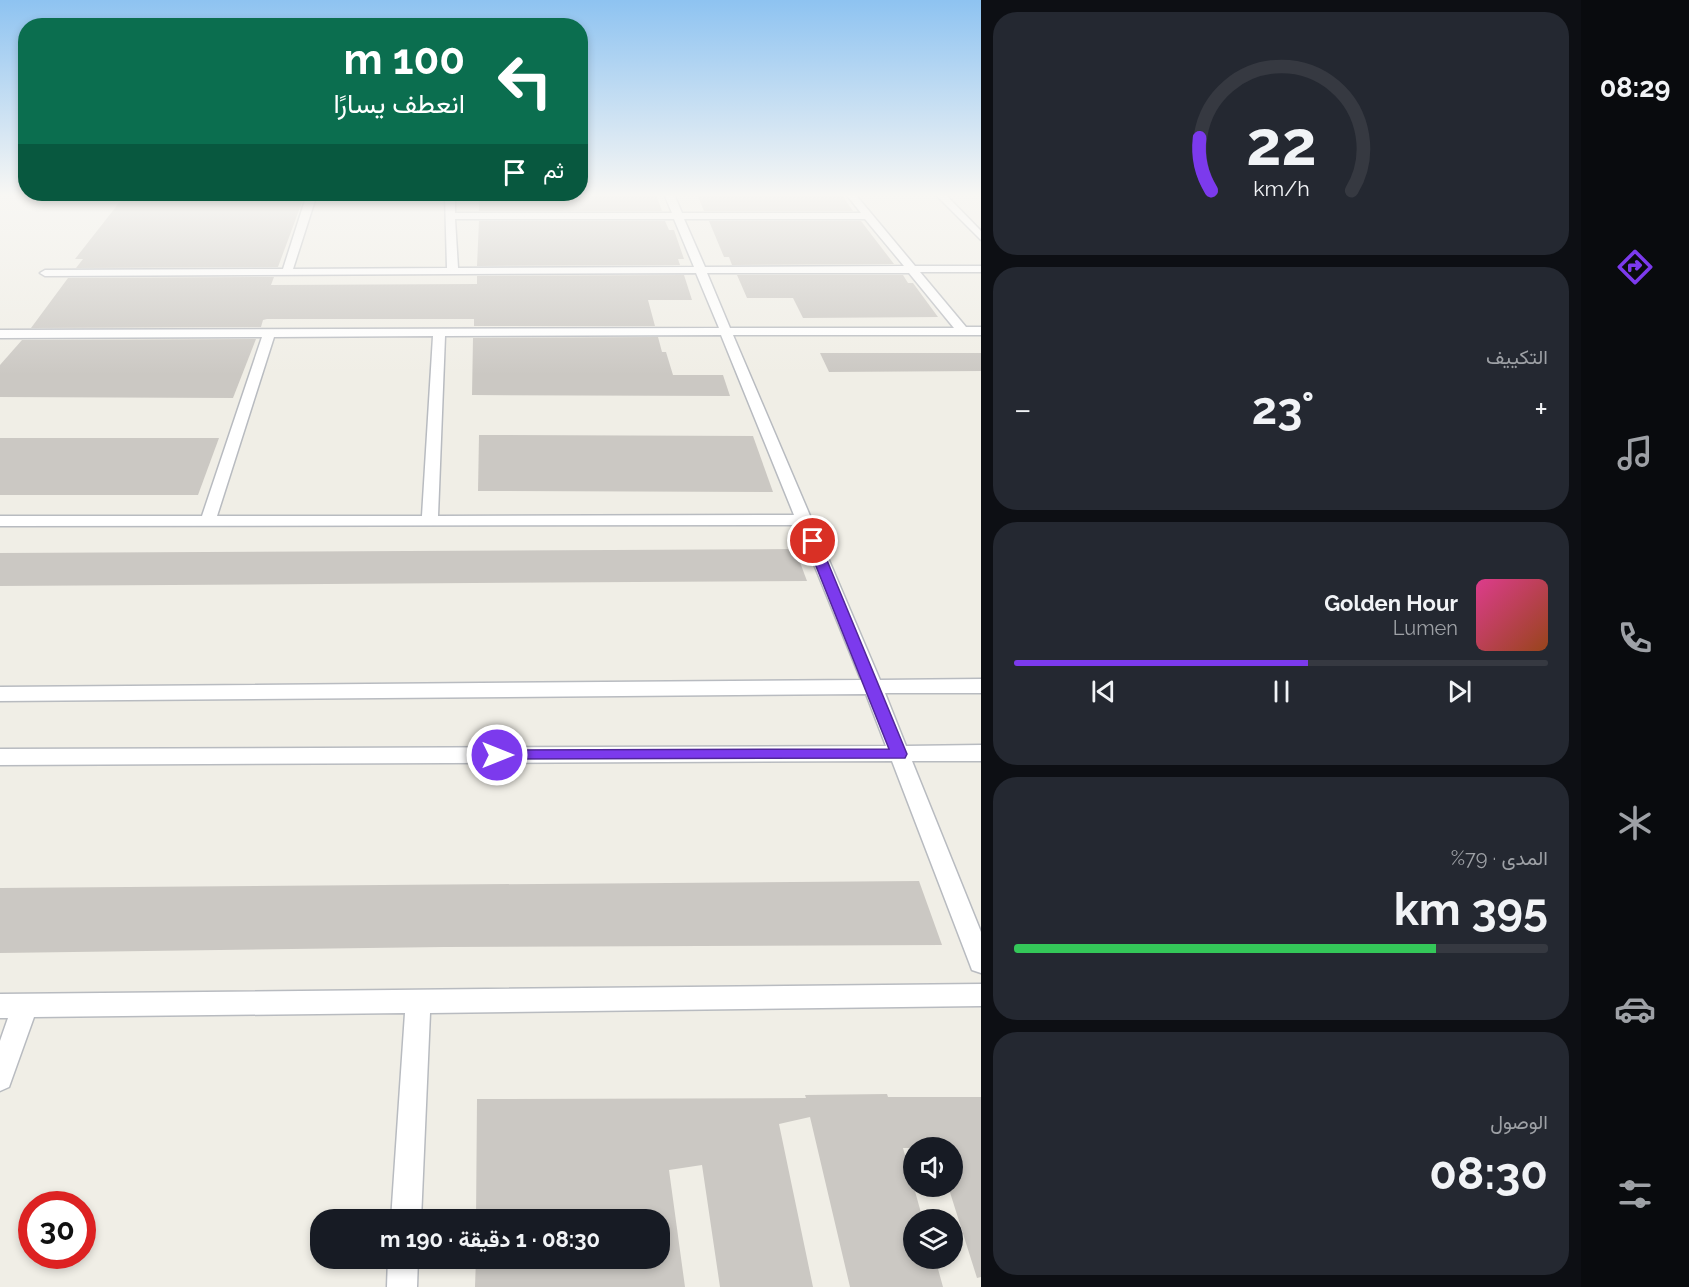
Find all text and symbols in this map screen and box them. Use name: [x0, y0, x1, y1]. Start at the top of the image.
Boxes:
text: 100 m: [343, 35, 465, 84]
icon: left: [486, 42, 564, 120]
text: 08:29: [1600, 72, 1670, 103]
text: انعطف يسارًا: [333, 88, 465, 119]
text: 22: [1246, 106, 1316, 180]
icon: arrive: [498, 156, 531, 189]
text: ثم: [543, 157, 564, 183]
text: km/h: [1253, 176, 1309, 201]
icon: directions: [1614, 246, 1656, 288]
text: التكييف: [1486, 345, 1548, 369]
text: 23°: [1252, 382, 1314, 435]
text: −: [1014, 390, 1032, 429]
text: +: [1534, 390, 1548, 429]
icon: music: [1614, 432, 1656, 474]
pin: [787, 515, 838, 566]
icon: arrive: [796, 524, 829, 557]
text: Golden Hour: [1324, 590, 1458, 616]
text: Lumen: [1393, 616, 1458, 640]
icon: phone: [1614, 617, 1656, 659]
icon: previous: [1087, 675, 1120, 708]
icon: pause: [1265, 675, 1298, 708]
icon: next: [1443, 675, 1476, 708]
position arrow: [465, 723, 529, 787]
icon: climate: [1614, 802, 1656, 844]
text: المدى · 79%: [1451, 846, 1548, 870]
text: 395 km: [1394, 883, 1548, 936]
icon: car: [1614, 988, 1656, 1030]
text: الوصول: [1490, 1110, 1548, 1134]
map controls: [903, 1137, 963, 1269]
button: sound: [903, 1137, 963, 1197]
text: 08:30: [1429, 1147, 1548, 1200]
icon: filters: [1614, 1173, 1656, 1215]
speed limit sign: 30: [18, 1191, 96, 1269]
button: layers: [903, 1209, 963, 1269]
text: 08:30 · 1 دقيقة · 190 m: [380, 1226, 600, 1252]

